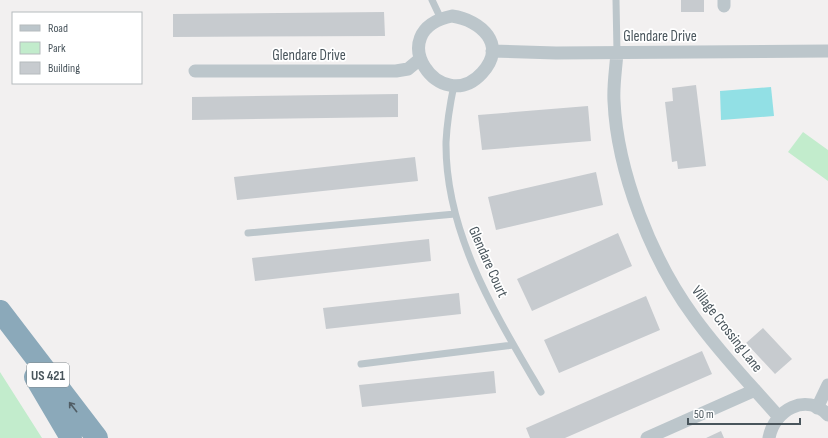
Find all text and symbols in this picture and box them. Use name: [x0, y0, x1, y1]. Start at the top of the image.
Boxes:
legend: [12, 12, 142, 84]
text: Road: [48, 21, 68, 36]
street label: Glendare Drive: [623, 27, 697, 46]
text: Park: [48, 41, 66, 56]
street label: Glendare Drive: [272, 46, 346, 65]
text: Building: [48, 61, 80, 76]
street label: Glendare Court: [464, 223, 512, 301]
street label: Village Crossing Lane: [687, 282, 767, 376]
road number: US 421: [27, 363, 69, 387]
scale bar: [688, 400, 800, 426]
one-way arrow: [68, 402, 77, 413]
text: 50 m: [694, 407, 714, 422]

